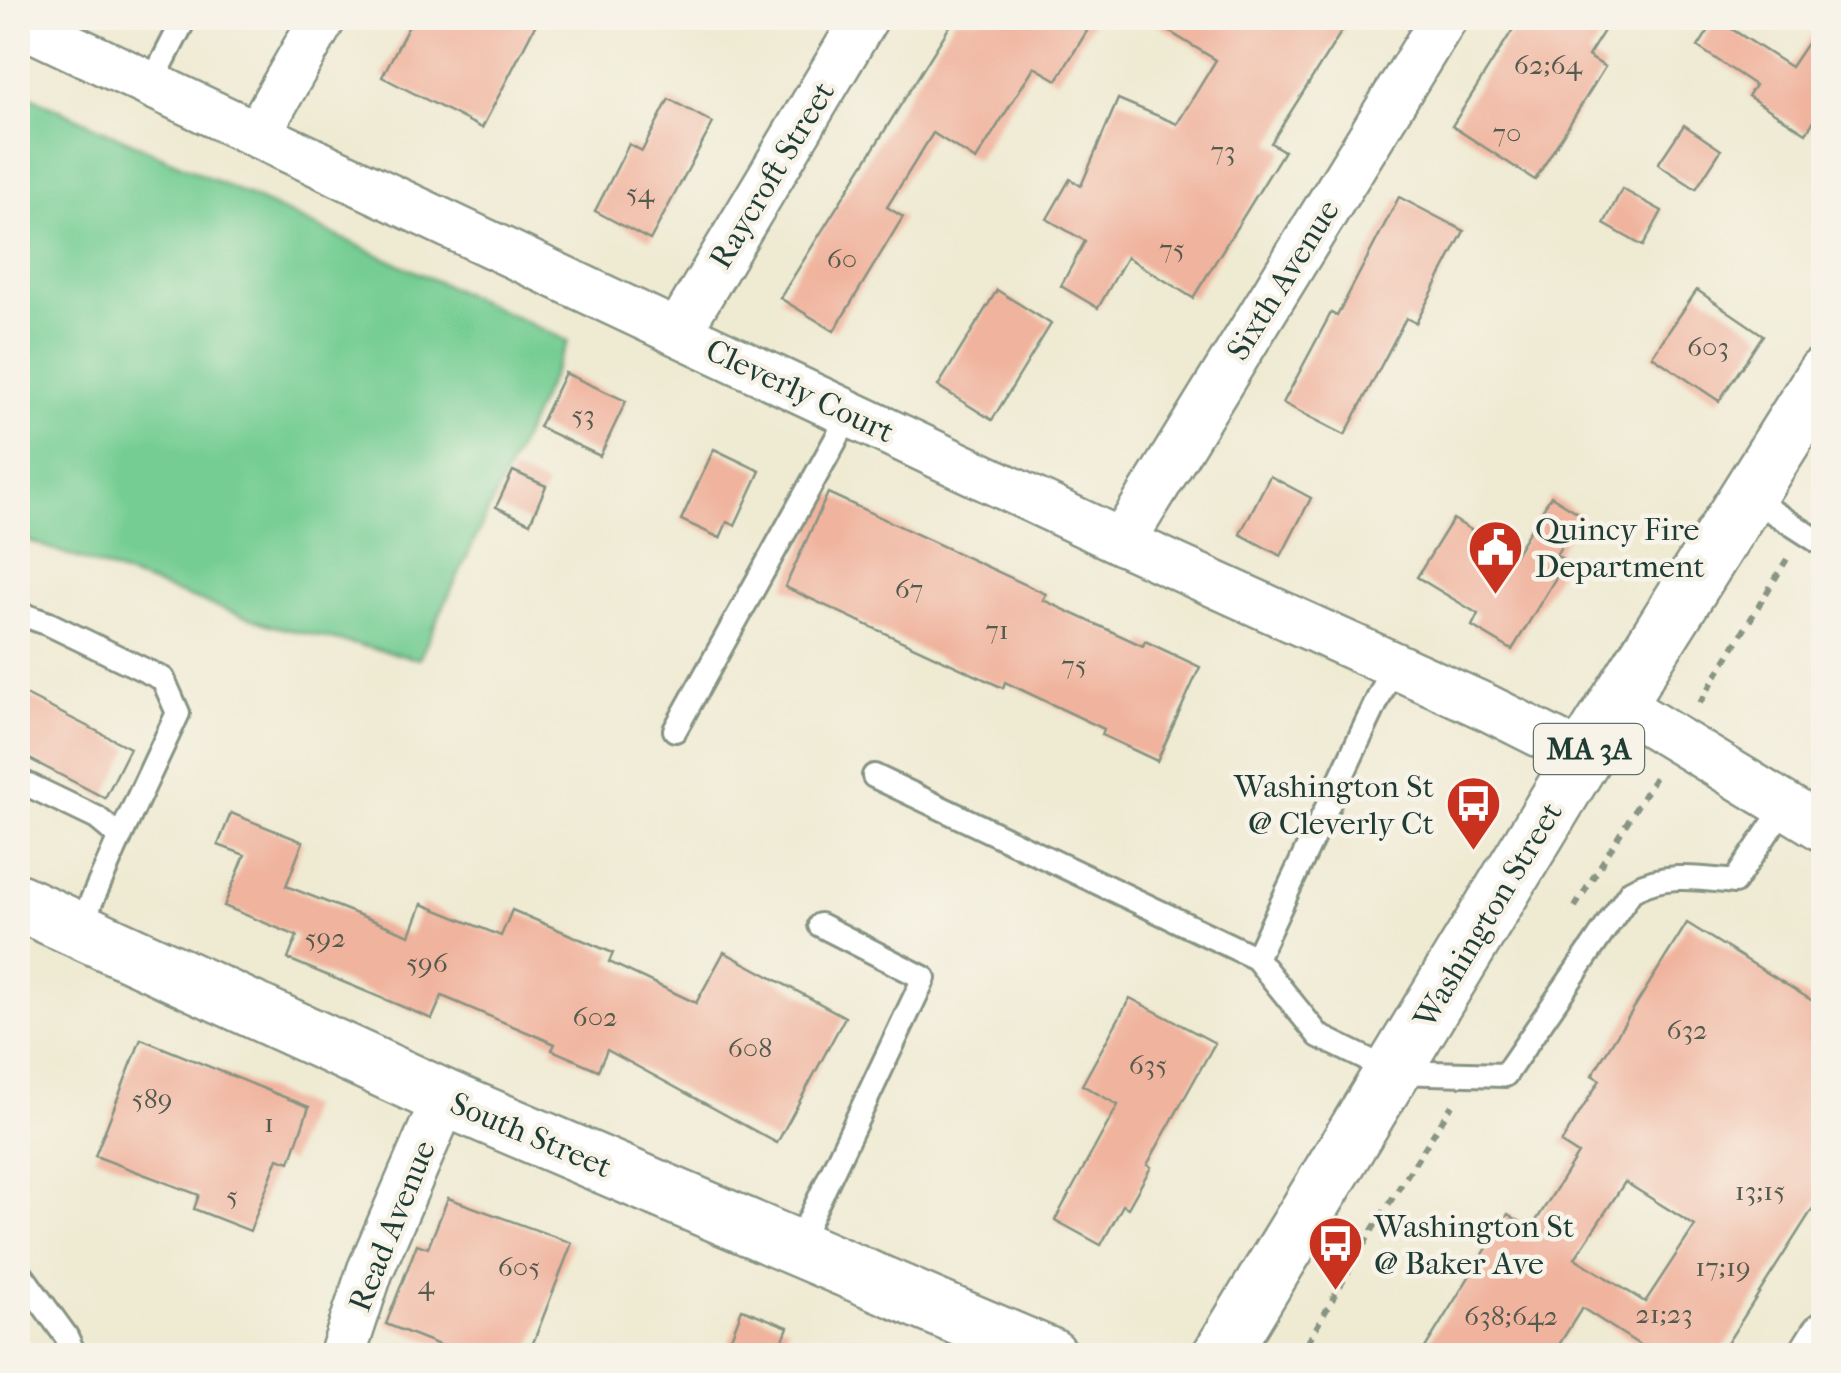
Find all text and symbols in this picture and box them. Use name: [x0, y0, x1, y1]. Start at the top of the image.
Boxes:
house number: 62;64: [1514, 48, 1584, 81]
street label: Raycroft Street: [702, 74, 843, 275]
house number: 70: [1493, 116, 1521, 149]
house number: 73: [1211, 134, 1236, 167]
house number: 54: [626, 176, 656, 209]
street label: Sixth Avenue: [1219, 193, 1347, 367]
house number: 75: [1159, 232, 1185, 265]
house number: 60: [827, 242, 857, 275]
house number: 603: [1687, 330, 1729, 363]
street label: Cleverly Court: [700, 331, 900, 451]
house number: 53: [571, 398, 595, 431]
place label: Quincy Fire Department: [1535, 511, 1705, 585]
public building icon: Quincy Fire Department: [1466, 517, 1526, 596]
house number: 67: [895, 572, 923, 605]
house number: 71: [985, 613, 1009, 646]
house number: 75: [1061, 648, 1087, 681]
road number: MA 3A: [1534, 724, 1644, 774]
place label: Washington St @ Cleverly Ct: [1233, 768, 1435, 842]
bus stop icon: Washington St @ Cleverly Ct: [1443, 774, 1503, 853]
street label: Washington Street: [1406, 795, 1570, 1035]
house number: 592: [304, 921, 346, 954]
house number: 596: [406, 946, 449, 979]
house number: 602: [572, 1000, 618, 1033]
house number: 632: [1666, 1013, 1708, 1046]
house number: 608: [728, 1031, 772, 1064]
house number: 635: [1129, 1048, 1167, 1081]
house number: 589: [132, 1082, 172, 1115]
street label: South Street: [445, 1085, 618, 1186]
house number: 1: [264, 1106, 274, 1139]
street label: Read Avenue: [341, 1135, 443, 1317]
house number: 13;15: [1735, 1174, 1785, 1207]
house number: 5: [226, 1179, 238, 1212]
place label: Washington St @ Baker Ave: [1373, 1208, 1575, 1282]
bus stop icon: Washington St @ Baker Ave: [1305, 1214, 1365, 1293]
house number: 605: [498, 1250, 540, 1283]
house number: 17;19: [1695, 1250, 1751, 1283]
house number: 4: [418, 1268, 436, 1301]
house number: 21;23: [1635, 1297, 1693, 1330]
house number: 638;642: [1464, 1299, 1558, 1332]

